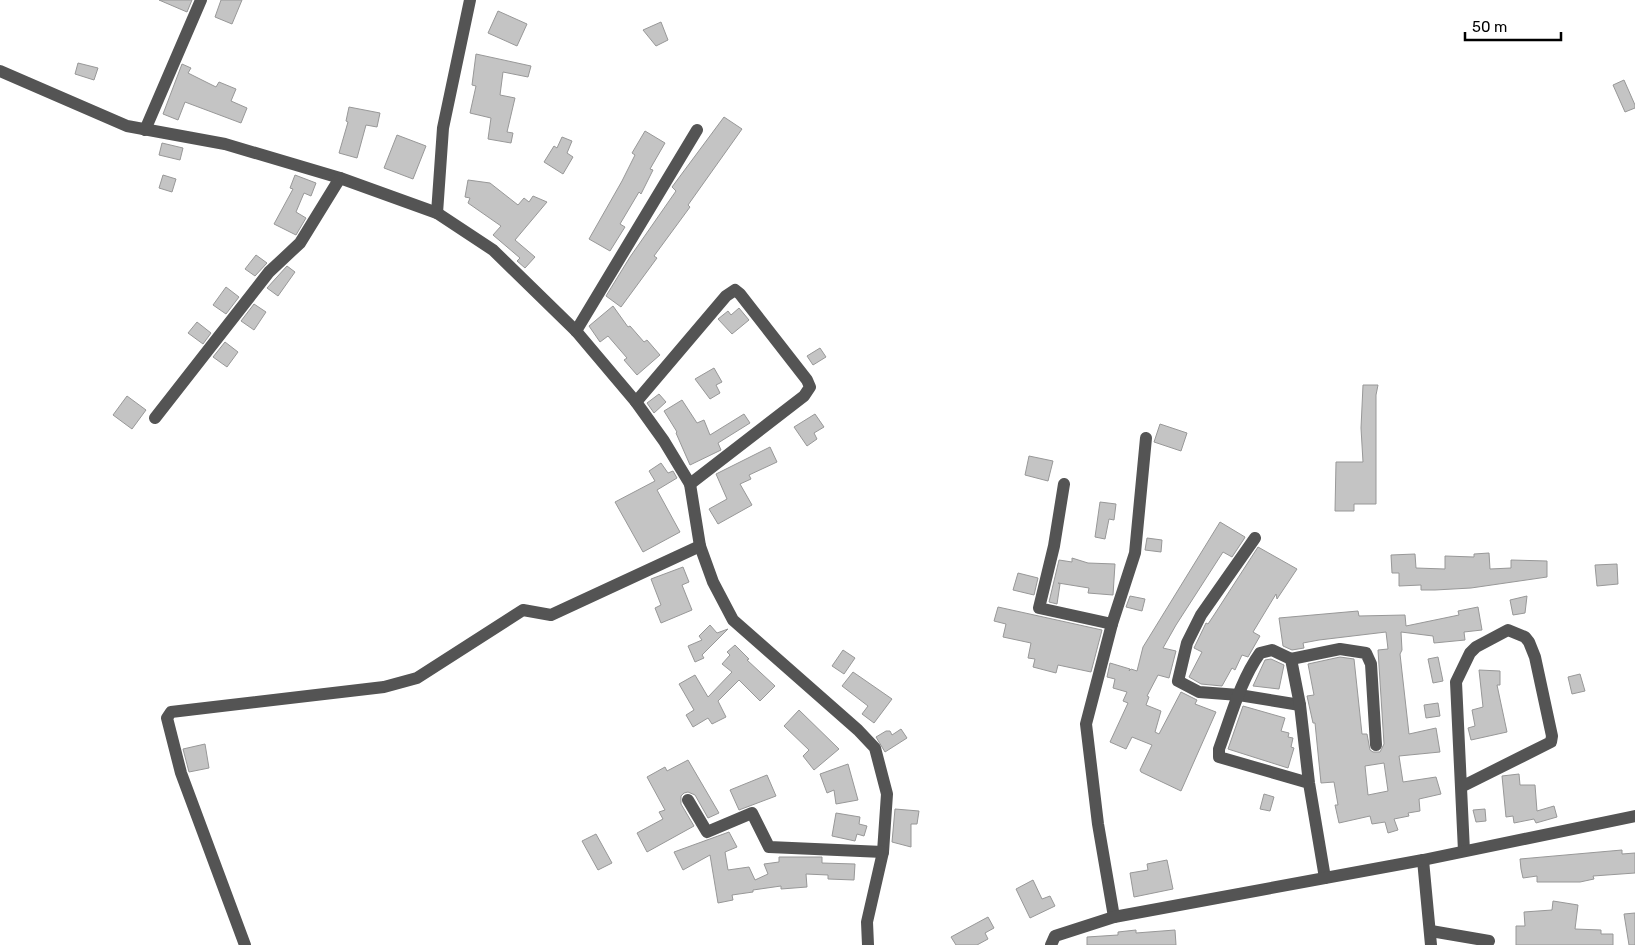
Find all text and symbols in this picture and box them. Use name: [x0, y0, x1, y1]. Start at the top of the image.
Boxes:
scale bar: [1465, 10, 1561, 42]
text: 50 m: [1472, 18, 1507, 36]

